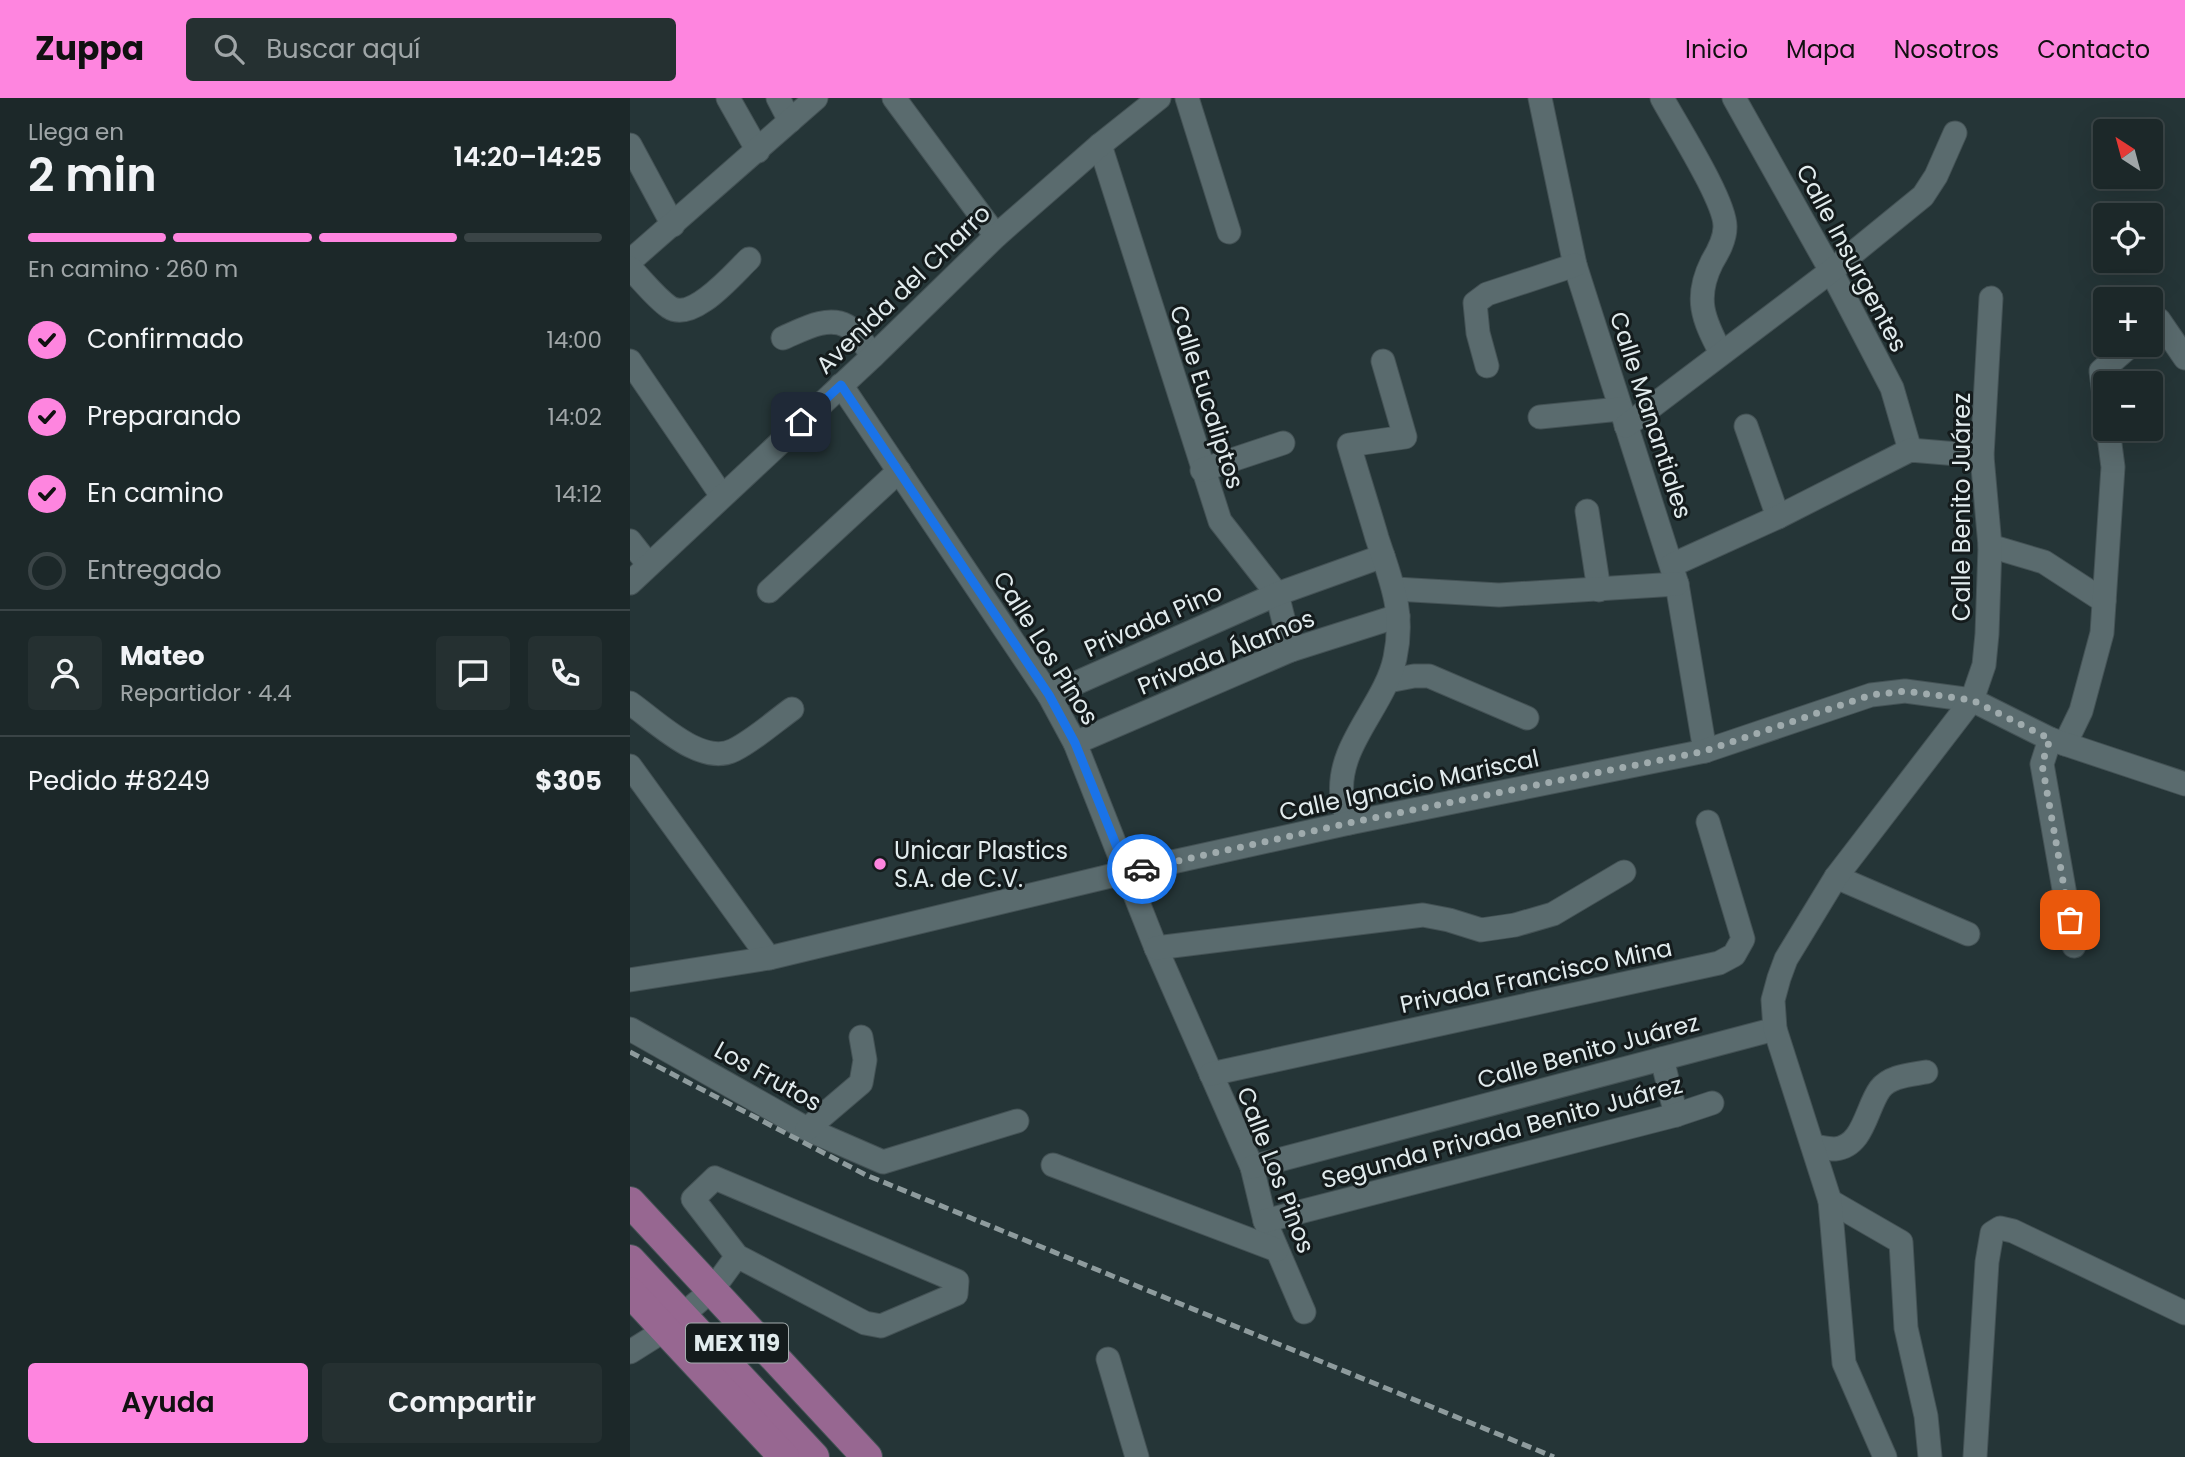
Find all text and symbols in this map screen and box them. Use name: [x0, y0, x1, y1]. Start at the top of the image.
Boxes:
search box: [186, 18, 676, 81]
text: Zuppa: [35, 25, 144, 72]
icon: search: [210, 30, 248, 68]
text: Buscar aquí: [266, 31, 420, 67]
text: Inicio: [1685, 33, 1748, 66]
text: Mapa: [1786, 33, 1855, 66]
text: Nosotros: [1893, 33, 1999, 66]
text: Contacto: [2037, 33, 2150, 66]
text: Llega en: [28, 116, 124, 148]
north arrow: [2093, 119, 2163, 189]
map controls: [2093, 119, 2163, 441]
text: 14:20–14:25: [453, 139, 602, 175]
text: 2 min: [28, 143, 157, 207]
street label: Calle Insurgentes: [1788, 158, 1916, 358]
street label: Avenida del Charro: [808, 197, 998, 381]
button: locate: [2093, 203, 2163, 273]
text: En camino · 260 m: [28, 253, 238, 285]
button: +: [2093, 287, 2163, 357]
street label: Calle Eucaliptos: [1162, 301, 1252, 493]
street label: Calle Manantiales: [1602, 307, 1700, 523]
icon: check: [28, 321, 66, 359]
text: Confirmado: [87, 321, 244, 357]
text: 14:00: [546, 324, 602, 356]
button: −: [2093, 371, 2163, 441]
pin: [771, 392, 831, 452]
street label: Calle Benito Juárez: [1945, 393, 1978, 621]
icon: check: [28, 398, 66, 436]
text: Preparando: [87, 398, 241, 434]
text: 14:02: [548, 401, 602, 433]
icon: home: [782, 403, 820, 441]
icon: check: [28, 475, 66, 513]
text: En camino: [87, 475, 224, 511]
text: 14:12: [555, 478, 602, 510]
text: Entregado: [87, 552, 222, 588]
street label: Calle Los Pinos: [985, 565, 1107, 731]
street label: Privada Pino: [1079, 575, 1227, 665]
street label: Privada Álamos: [1133, 601, 1319, 703]
button: person: [28, 636, 102, 710]
button: chat: [436, 636, 510, 710]
button: phone: [528, 636, 602, 710]
text: Mateo: [120, 638, 205, 674]
text: Repartidor · 4.4: [120, 677, 292, 709]
street label: Calle Ignacio Mariscal: [1276, 741, 1542, 829]
text: Pedido #8249: [28, 763, 210, 799]
text: $305: [535, 763, 602, 799]
place label: Unicar Plastics S.A. de C.V.: [894, 834, 1068, 895]
courier: [1107, 834, 1177, 904]
icon: car: [1123, 850, 1161, 888]
marker: Unicar Plastics S.A. de C.V.: [872, 856, 888, 872]
pin: [2040, 890, 2100, 950]
icon: bag: [2051, 901, 2089, 939]
street label: Privada Francisco Mina: [1397, 931, 1675, 1021]
street label: Calle Benito Juárez: [1473, 1006, 1703, 1096]
street label: Los Frutos: [709, 1033, 827, 1119]
street label: Segunda Privada Benito Juárez: [1318, 1068, 1686, 1196]
street label: Calle Los Pinos: [1229, 1082, 1323, 1258]
road number: MEX 119: [686, 1324, 788, 1362]
button: Ayuda: [28, 1363, 308, 1443]
button: Compartir: [322, 1363, 602, 1443]

